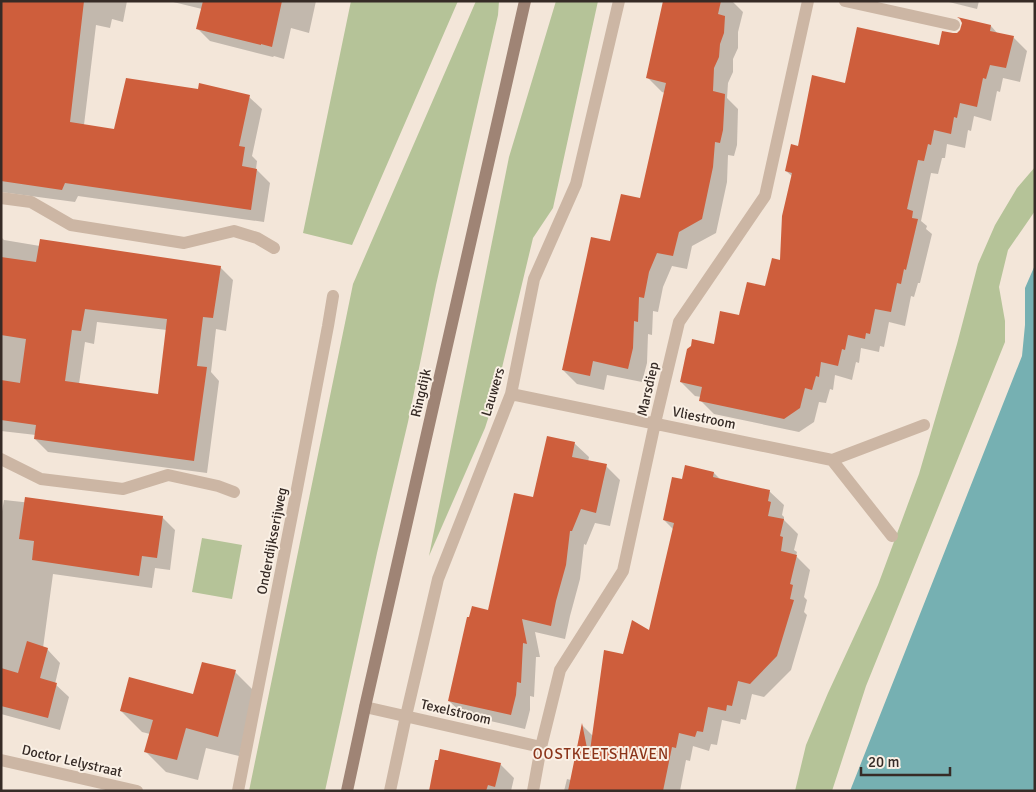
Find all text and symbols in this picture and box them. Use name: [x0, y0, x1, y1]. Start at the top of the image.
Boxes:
street label: Marsdiep: [634, 360, 662, 418]
street label: Lauwers: [478, 366, 508, 418]
street label: Ringdijk: [407, 367, 435, 419]
street label: Vliestroom: [671, 403, 737, 433]
street label: Onderdijkserijweg: [253, 486, 291, 596]
street label: Texelstroom: [419, 696, 493, 728]
street label: Doctor Lelystraat: [20, 741, 124, 781]
scale bar: [861, 744, 950, 776]
district label: OOSTKEETSHAVEN: [533, 745, 669, 763]
text: 20 m: [868, 753, 899, 771]

